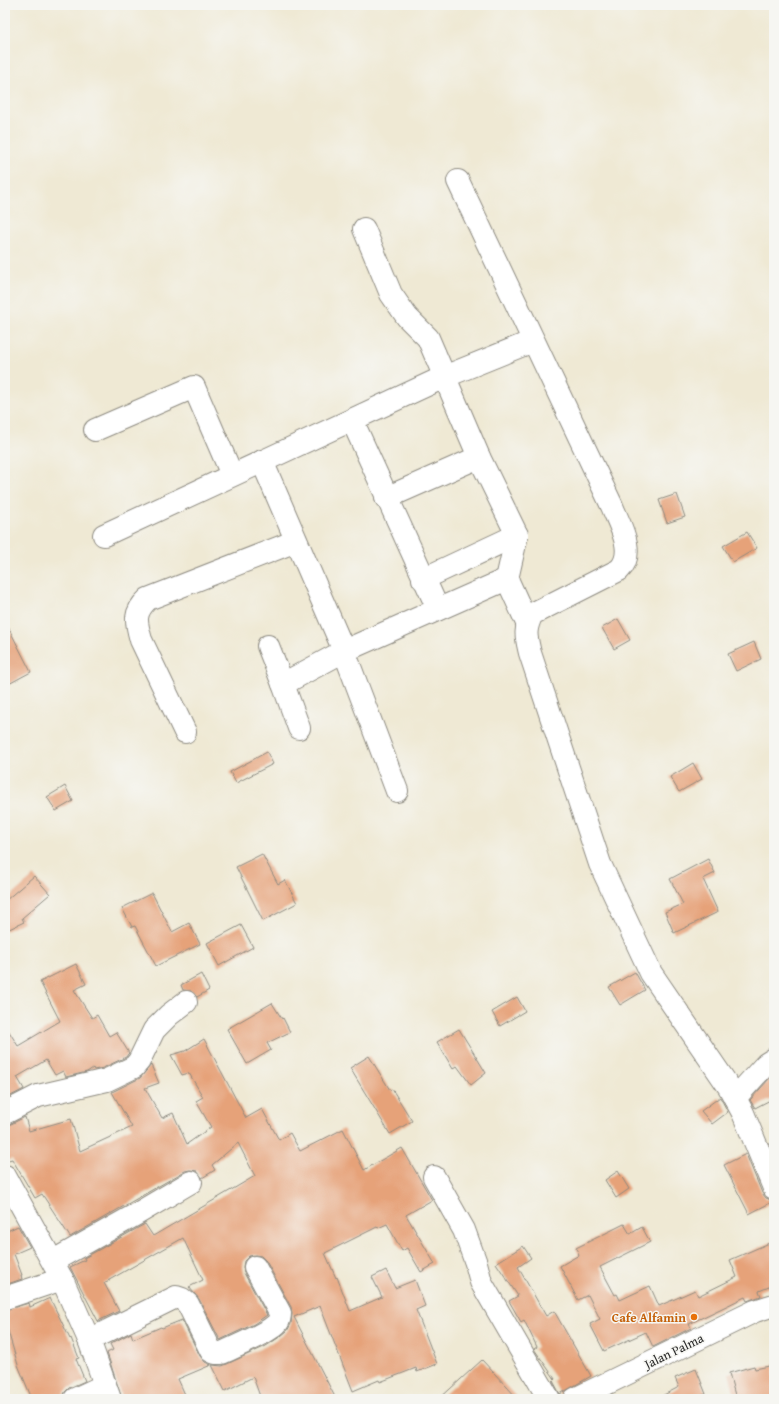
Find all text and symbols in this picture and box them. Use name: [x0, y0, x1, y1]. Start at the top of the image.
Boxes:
place label: Cafe Alfamin: [612, 1308, 686, 1327]
marker: Cafe Alfamin: [689, 1312, 699, 1322]
street label: Jalan Palma: [639, 1328, 708, 1374]

